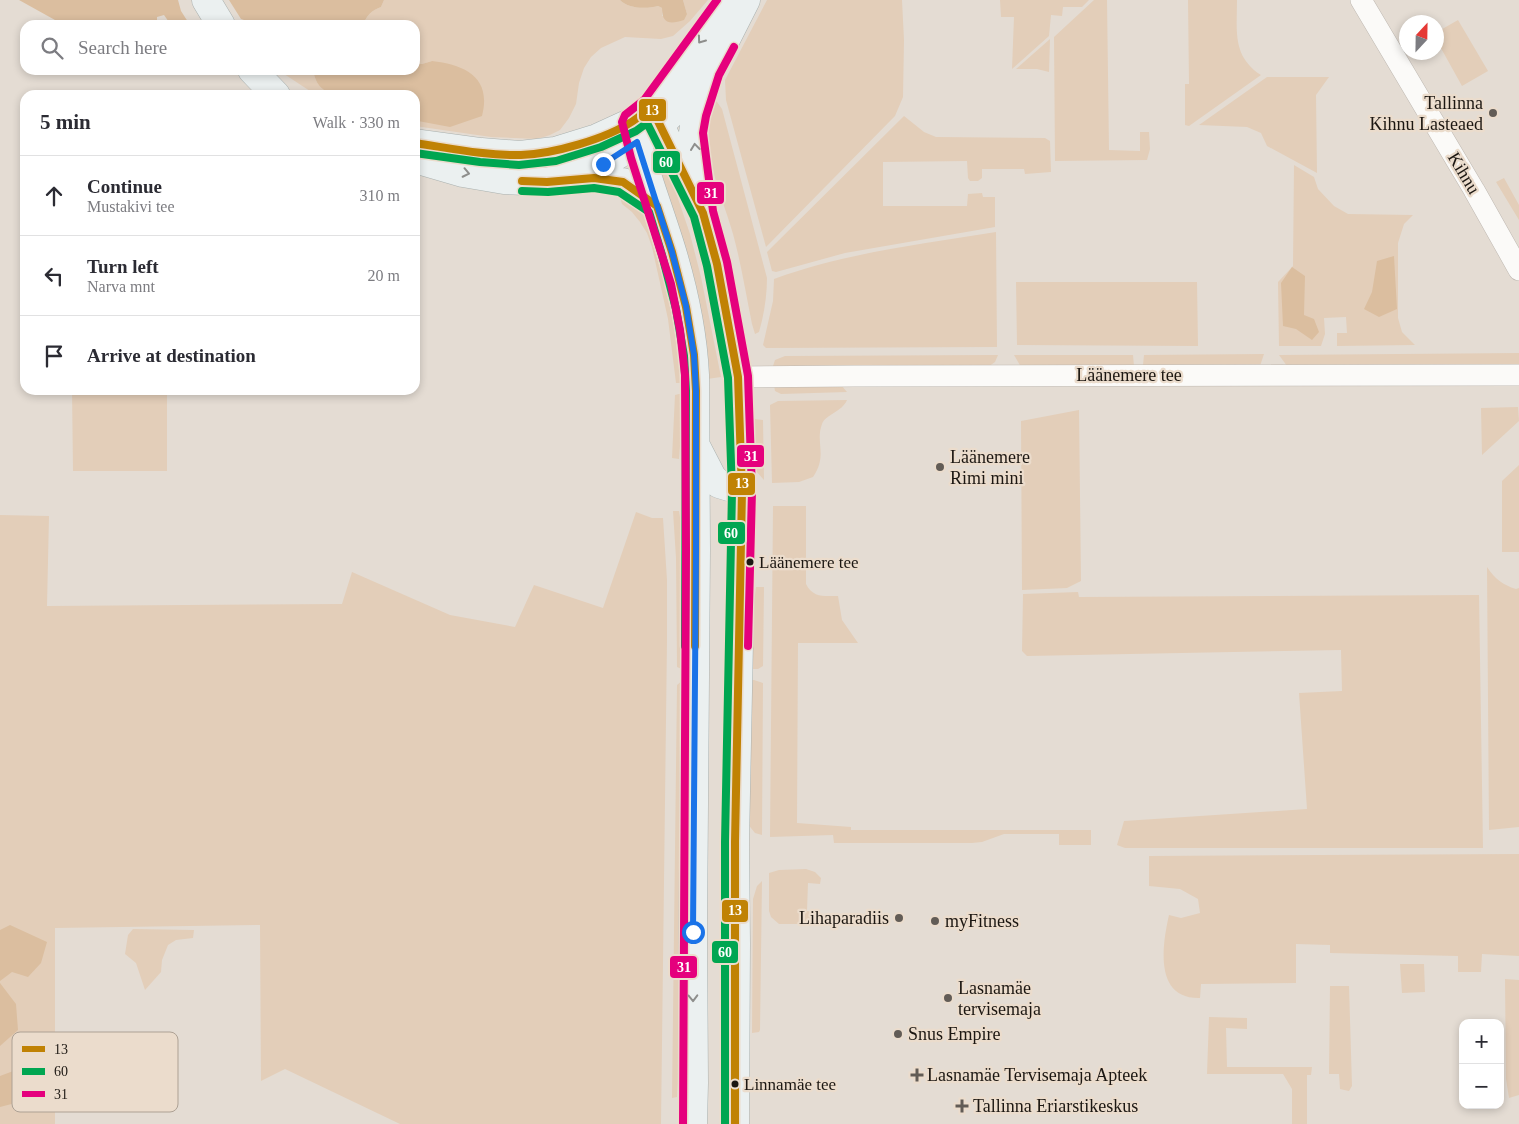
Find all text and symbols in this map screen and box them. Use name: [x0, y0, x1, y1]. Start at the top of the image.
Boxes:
north arrow: [1399, 15, 1444, 60]
search box: [20, 20, 420, 75]
icon: search: [38, 34, 66, 62]
one-way arrow: [698, 34, 707, 44]
text: Search here: [78, 37, 167, 58]
place label: Tallinna Kihnu Lasteaed: [1370, 93, 1483, 134]
line badge: 13: [638, 98, 667, 122]
text: 13: [645, 103, 659, 118]
marker: Tallinna Kihnu Lasteaed: [1487, 107, 1499, 119]
text: 5 min: [40, 110, 91, 134]
text: Walk · 330 m: [313, 114, 400, 131]
one-way arrow: [690, 143, 700, 151]
street label: Kihnu: [1444, 149, 1484, 197]
line badge: 60: [652, 150, 681, 174]
route end: [592, 153, 615, 176]
text: 60: [659, 155, 673, 170]
one-way arrow: [462, 167, 471, 178]
text: Continue: [87, 176, 162, 197]
line badge: 31: [696, 181, 725, 205]
icon: ahead: [40, 182, 68, 210]
text: 31: [704, 186, 718, 201]
text: 310 m: [360, 187, 400, 204]
text: Mustakivi tee: [87, 198, 175, 215]
text: Turn left: [87, 256, 159, 277]
icon: left: [40, 262, 68, 290]
text: 20 m: [368, 267, 400, 284]
text: Narva mnt: [87, 278, 155, 295]
icon: arrive: [40, 342, 68, 370]
text: Arrive at destination: [87, 345, 256, 366]
street label: Läänemere tee: [1076, 365, 1182, 385]
line badge: 31: [736, 444, 765, 468]
place label: Läänemere Rimi mini: [950, 447, 1030, 488]
text: 31: [744, 449, 758, 464]
marker: Läänemere Rimi mini: [934, 461, 946, 473]
line badge: 13: [727, 472, 756, 496]
text: 13: [735, 476, 749, 491]
line badge: 60: [717, 521, 746, 545]
text: 60: [724, 526, 738, 541]
place label: Läänemere tee: [759, 553, 859, 572]
marker: Läänemere tee: [745, 557, 755, 567]
line badge: 13: [721, 899, 749, 923]
text: 13: [728, 903, 742, 918]
place label: Lihaparadiis: [799, 908, 889, 928]
place label: myFitness: [945, 911, 1019, 931]
marker: Lihaparadiis: [893, 912, 905, 924]
marker: myFitness: [929, 915, 941, 927]
route start: [682, 921, 705, 944]
line badge: 60: [711, 940, 739, 964]
text: 60: [718, 945, 732, 960]
line badge: 31: [669, 955, 698, 979]
text: 31: [677, 960, 691, 975]
place label: Lasnamäe tervisemaja: [958, 978, 1041, 1019]
marker: Lasnamäe tervisemaja: [942, 992, 954, 1004]
one-way arrow: [688, 994, 699, 1002]
map controls: [1459, 1019, 1504, 1109]
button: +: [1459, 1019, 1504, 1064]
place label: Snus Empire: [908, 1024, 1001, 1044]
marker: Snus Empire: [892, 1028, 904, 1040]
legend: [12, 1032, 178, 1112]
text: 13: [54, 1042, 68, 1057]
text: 60: [54, 1064, 68, 1079]
button: −: [1459, 1064, 1504, 1109]
place label: Lasnamäe Tervisemaja Apteek: [927, 1065, 1147, 1085]
marker: Lasnamäe Tervisemaja Apteek: [911, 1069, 923, 1081]
place label: Linnamäe tee: [744, 1075, 836, 1094]
marker: Linnamäe tee: [730, 1079, 740, 1089]
text: 31: [54, 1087, 68, 1102]
place label: Tallinna Eriarstikeskus: [973, 1096, 1138, 1116]
marker: Tallinna Eriarstikeskus: [955, 1099, 969, 1113]

